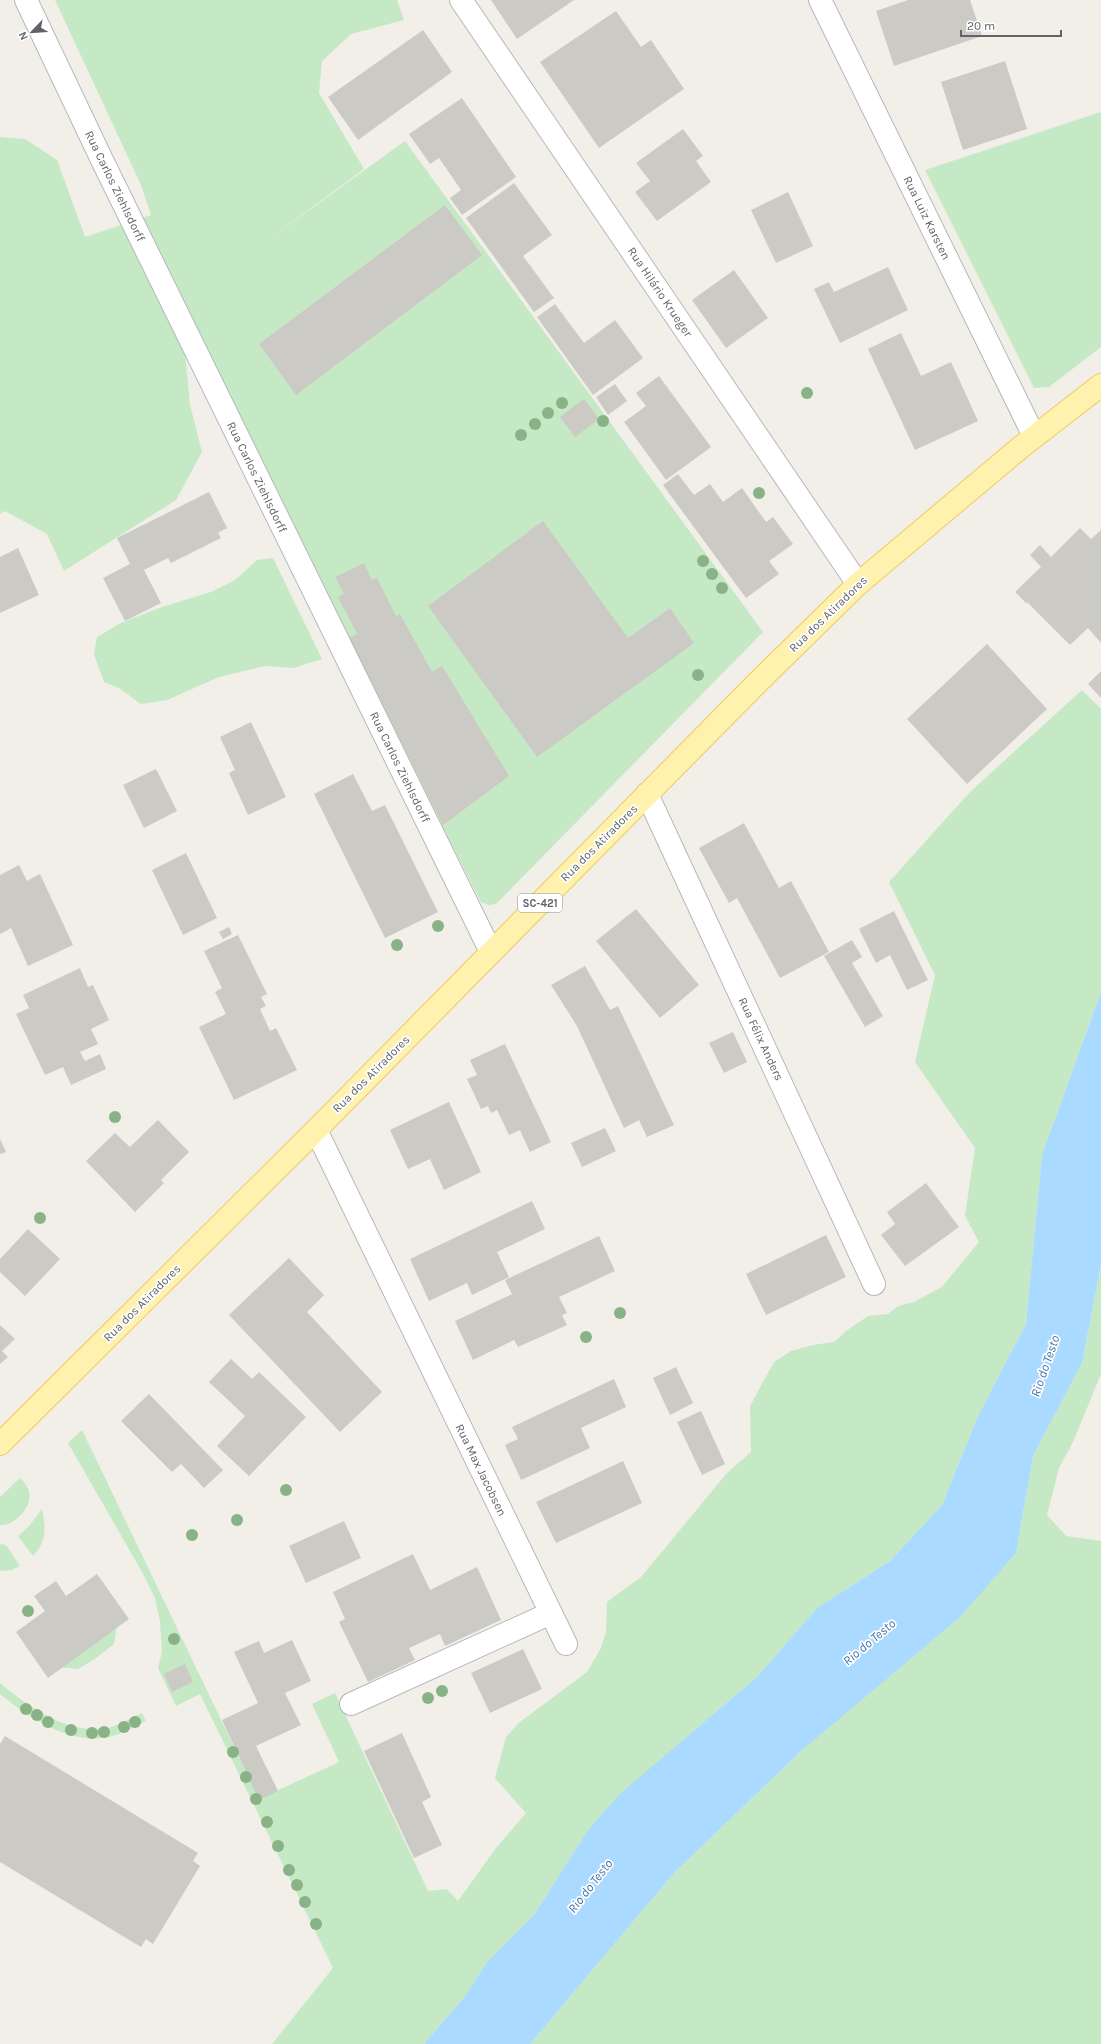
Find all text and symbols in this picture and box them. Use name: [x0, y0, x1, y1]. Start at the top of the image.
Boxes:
north arrow: [12, 12, 52, 52]
scale bar: [961, 12, 1061, 38]
text: 20 m: [967, 19, 995, 33]
text: N: [16, 30, 31, 42]
street label: Rua Carlos Ziehlsdorff: [82, 128, 148, 244]
street label: Rua Luiz Karsten: [901, 174, 953, 262]
street label: Rua Hilário Krueger: [625, 244, 696, 340]
street label: Rua Carlos Ziehlsdorff: [224, 419, 290, 535]
street label: Rua dos Atiradores: [786, 573, 870, 655]
street label: Rua Carlos Ziehlsdorff: [367, 709, 433, 825]
street label: Rua dos Atiradores: [558, 802, 640, 884]
road number: SC-421: [518, 894, 562, 912]
street label: Rua Félix Anders: [736, 995, 786, 1083]
street label: Rua dos Atiradores: [330, 1033, 412, 1115]
street label: Rua dos Atiradores: [101, 1262, 183, 1344]
water label: Rio do Testo: [1028, 1333, 1063, 1399]
street label: Rua Max Jacobsen: [453, 1422, 509, 1518]
water label: Rio do Testo: [840, 1615, 899, 1668]
water label: Rio do Testo: [564, 1856, 616, 1916]

